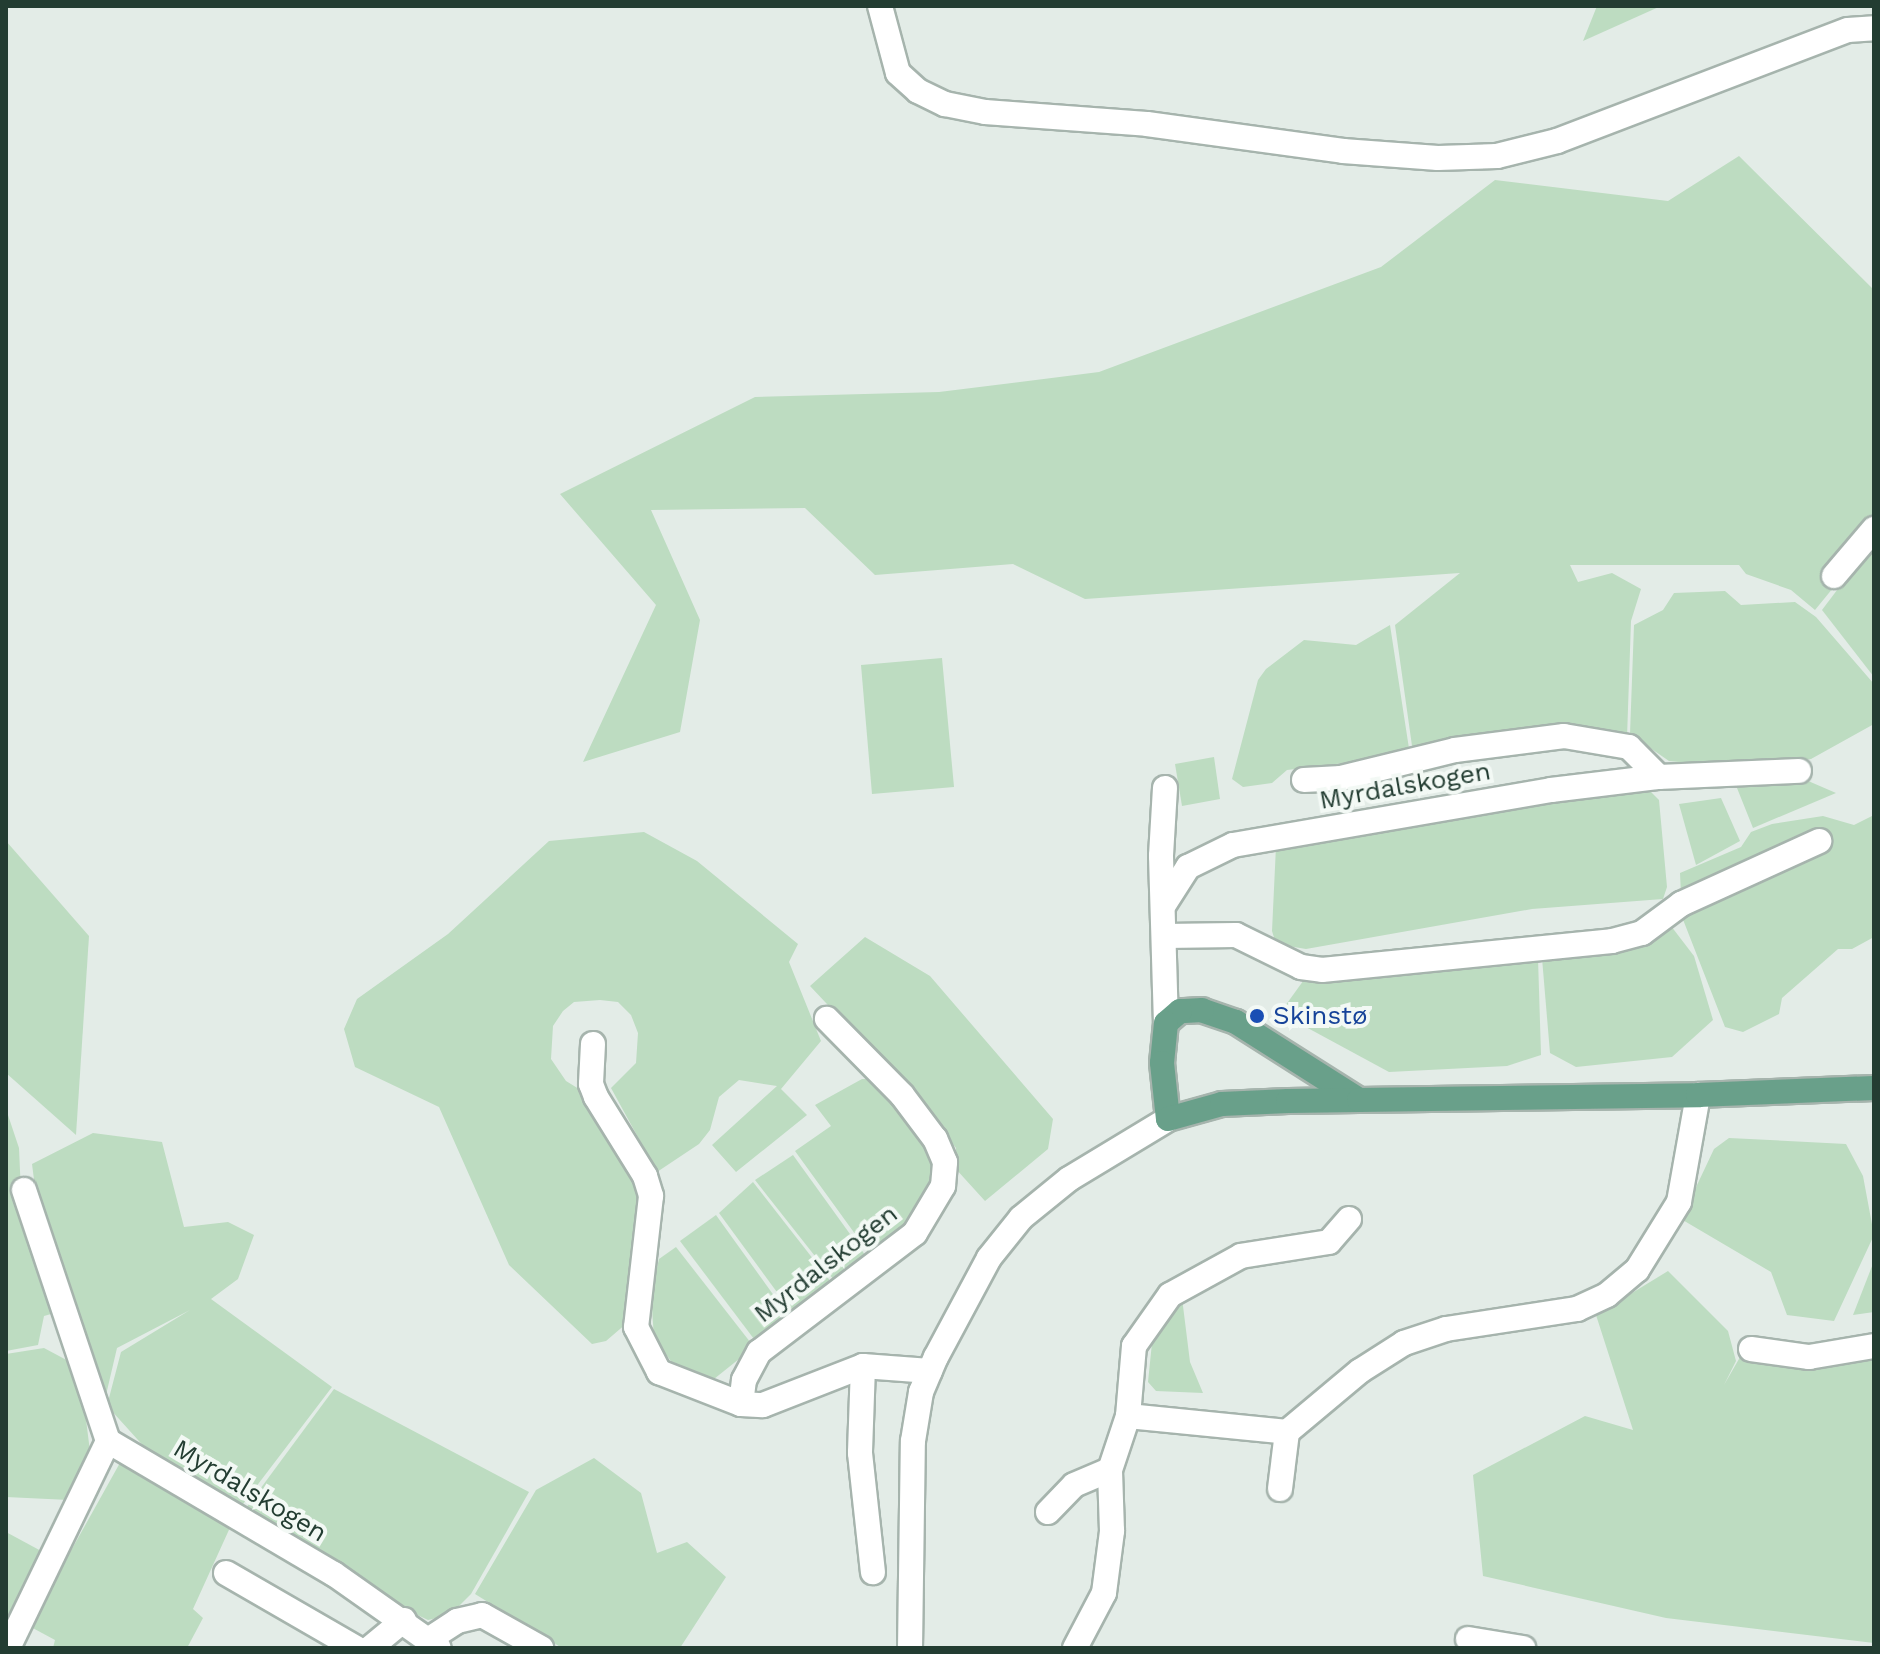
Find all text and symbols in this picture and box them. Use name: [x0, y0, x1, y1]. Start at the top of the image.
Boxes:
street label: Myrdalskogen: [1317, 756, 1493, 816]
place label: Skinstø: [1273, 1000, 1368, 1032]
marker: Skinstø: [1248, 1007, 1266, 1025]
street label: Myrdalskogen: [748, 1198, 904, 1330]
street label: Myrdalskogen: [168, 1433, 332, 1549]

